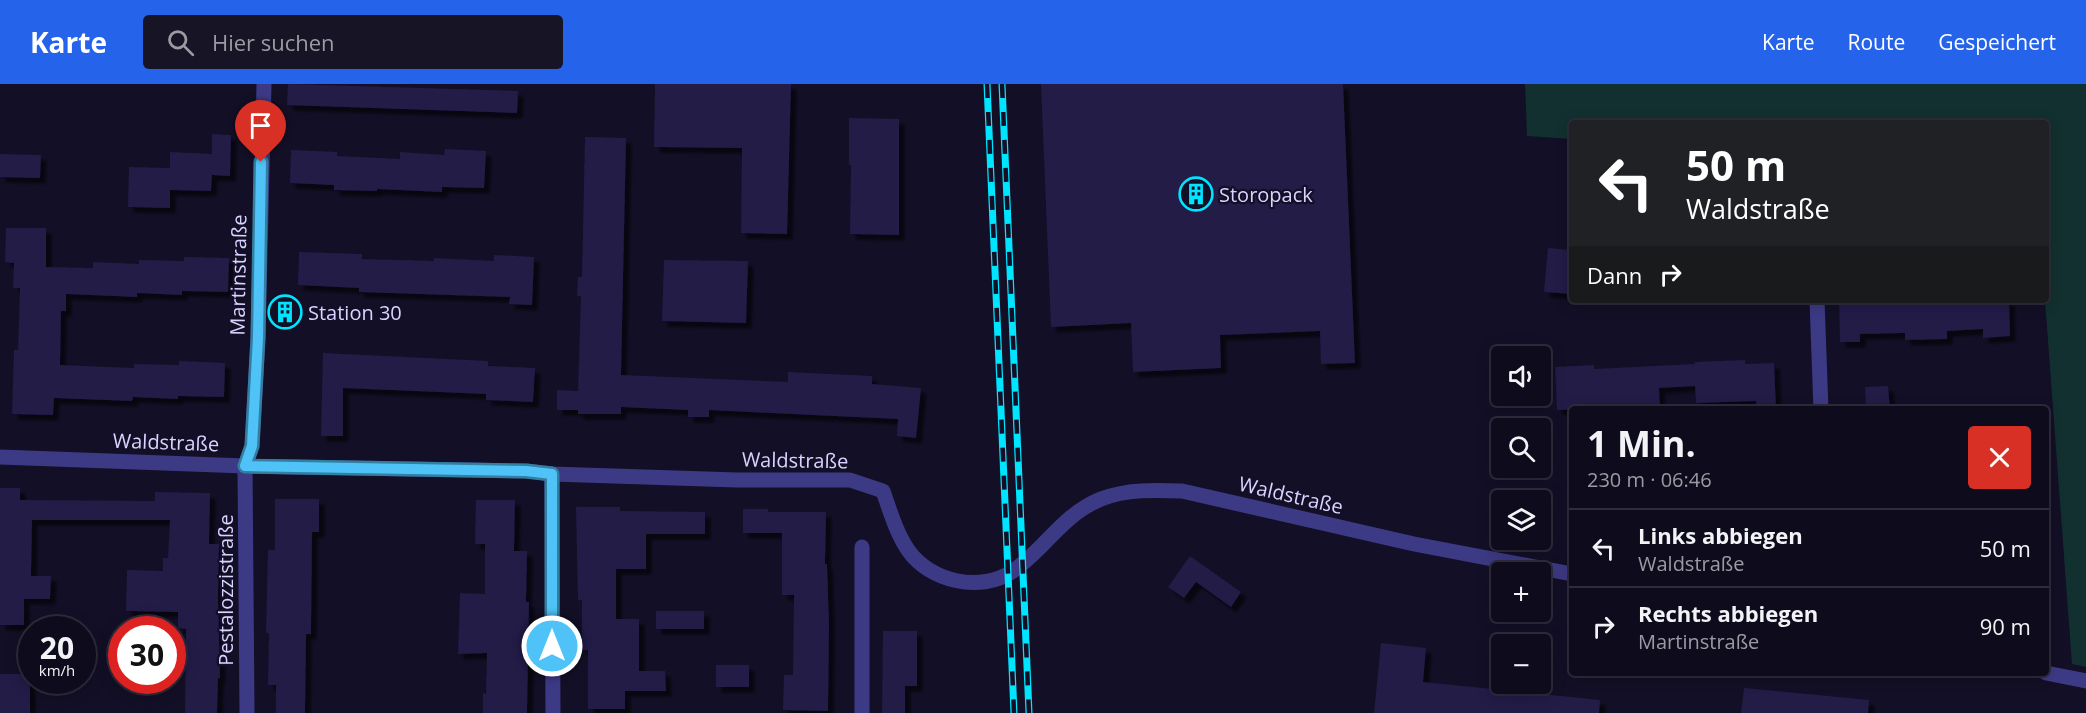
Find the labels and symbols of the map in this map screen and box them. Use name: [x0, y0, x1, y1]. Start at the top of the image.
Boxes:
pin: [235, 100, 286, 162]
building icon: Storopack: [1178, 176, 1214, 212]
place label: Storopack: [1219, 181, 1313, 208]
street label: Martinstraße: [223, 214, 253, 336]
building icon: Station 30: [267, 294, 303, 330]
place label: Station 30: [308, 299, 402, 326]
street label: Waldstraße: [112, 427, 220, 457]
street label: Waldstraße: [742, 446, 848, 474]
street label: Waldstraße: [1236, 470, 1346, 520]
street label: Pestalozzistraße: [212, 514, 239, 666]
position arrow: [520, 614, 584, 678]
speed limit sign: 30: [108, 616, 186, 694]

